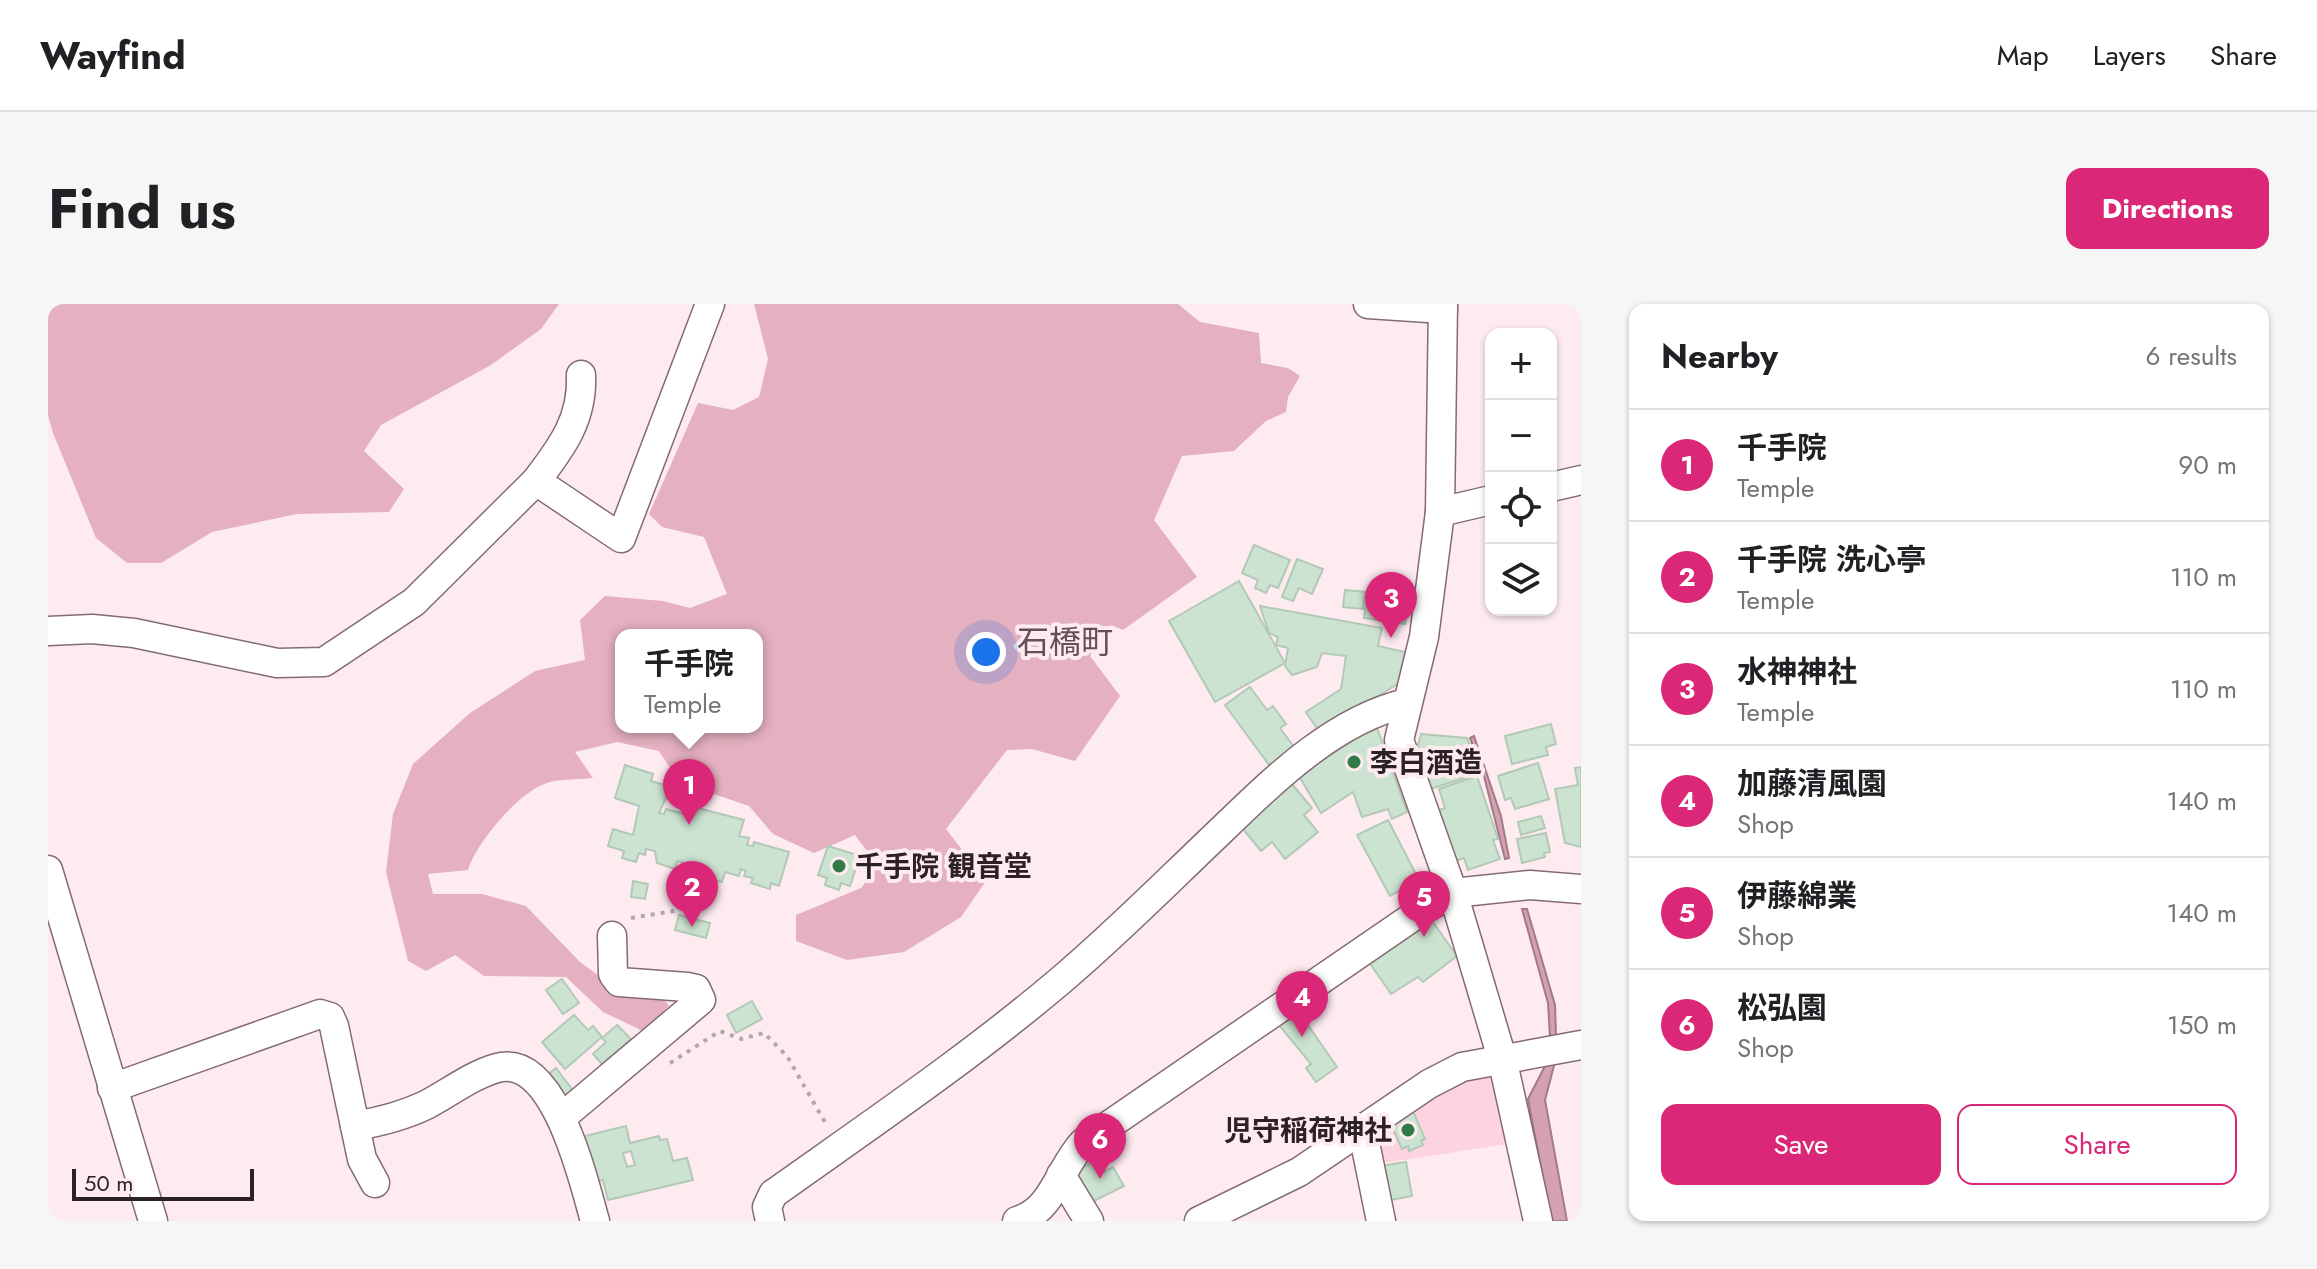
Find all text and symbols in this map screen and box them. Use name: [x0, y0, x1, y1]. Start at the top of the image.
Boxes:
text: Wayfind: [40, 28, 186, 83]
text: Map: [1997, 35, 2049, 76]
text: Layers: [2093, 35, 2166, 76]
text: Share: [2210, 35, 2277, 76]
text: Find us: [48, 168, 236, 249]
button: Directions: [2066, 168, 2269, 249]
map controls: [1485, 328, 1557, 616]
button: +: [1485, 328, 1557, 400]
text: Nearby: [1661, 332, 1778, 381]
text: 6 results: [2145, 337, 2237, 375]
button: −: [1485, 400, 1557, 472]
text: 千手院: [1737, 426, 1827, 469]
text: 1: [1680, 446, 1694, 484]
text: 90 m: [2178, 446, 2237, 484]
text: Temple: [1737, 469, 1814, 507]
button: locate: [1485, 472, 1557, 544]
text: 千手院 洗心亭: [1737, 538, 1926, 581]
button: layers: [1485, 544, 1557, 616]
text: 2: [1678, 558, 1696, 596]
text: 110 m: [2170, 558, 2237, 596]
pin: 3: [1365, 572, 1417, 638]
text: Temple: [1737, 581, 1814, 619]
district label: 石橋町: [1017, 619, 1113, 665]
popup: [615, 629, 763, 733]
your location: [966, 632, 1006, 672]
text: 千手院: [644, 642, 734, 685]
text: 水神神社: [1737, 650, 1857, 693]
text: 3: [1679, 670, 1695, 708]
text: 110 m: [2170, 670, 2237, 708]
text: Temple: [644, 685, 721, 723]
text: Temple: [1737, 693, 1814, 731]
place label: 李白酒造: [1370, 742, 1482, 783]
marker: 李白酒造: [1345, 753, 1363, 771]
pin: 1: [663, 759, 715, 825]
text: 加藤清風園: [1737, 762, 1887, 805]
text: 4: [1678, 782, 1696, 820]
text: 140 m: [2166, 782, 2237, 820]
text: Shop: [1737, 805, 1794, 843]
place label: 千手院 観音堂: [855, 846, 1031, 887]
marker: 千手院 観音堂: [830, 857, 848, 875]
pin: 2: [666, 861, 718, 927]
pin: 5: [1398, 871, 1450, 937]
text: 伊藤綿業: [1737, 874, 1857, 917]
text: 5: [1679, 894, 1695, 932]
text: 140 m: [2166, 894, 2237, 932]
text: Shop: [1737, 917, 1794, 955]
pin: 4: [1276, 971, 1328, 1037]
text: 松弘園: [1737, 986, 1827, 1029]
text: 6: [1678, 1006, 1696, 1044]
text: 150 m: [2167, 1006, 2237, 1044]
text: Shop: [1737, 1029, 1794, 1067]
button: Save: [1661, 1104, 1941, 1185]
button: Share: [1957, 1104, 2237, 1185]
place label: 児守稲荷神社: [1224, 1110, 1392, 1151]
pin: 6: [1074, 1113, 1126, 1179]
marker: 児守稲荷神社: [1399, 1121, 1417, 1139]
scale bar: [72, 1165, 254, 1201]
text: 50 m: [84, 1167, 133, 1199]

